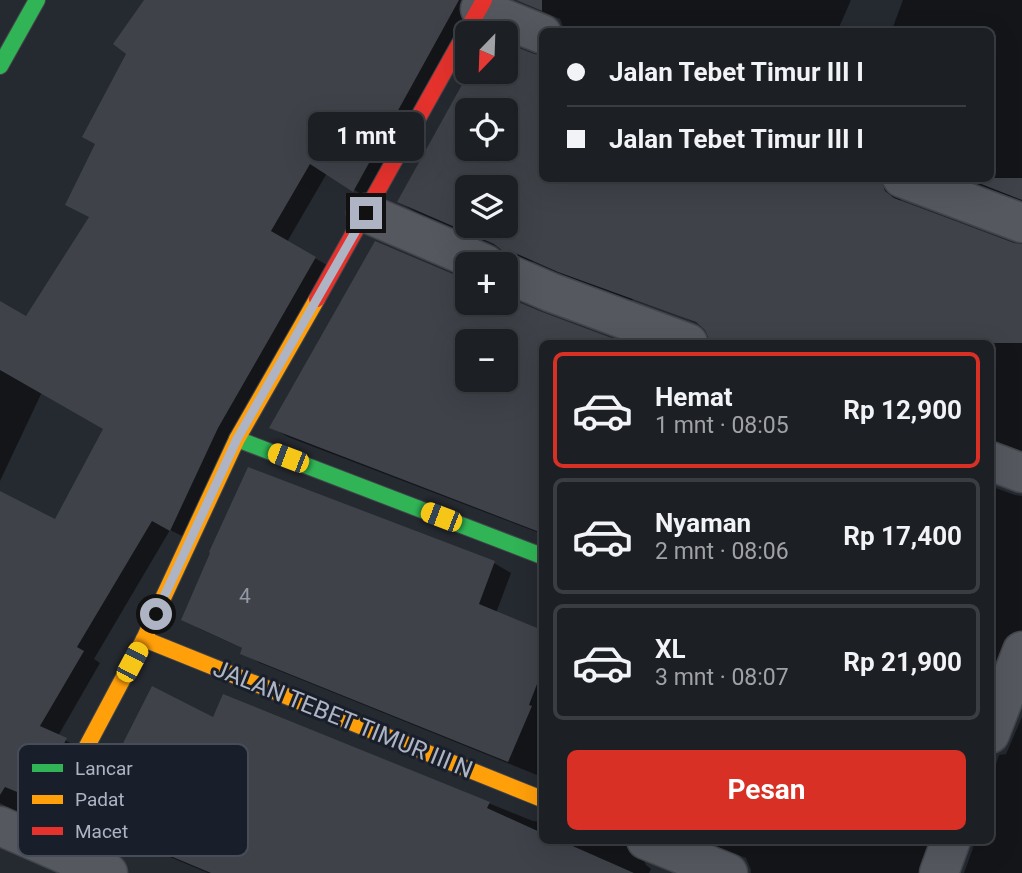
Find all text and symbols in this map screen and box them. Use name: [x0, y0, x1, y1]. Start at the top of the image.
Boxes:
north arrow: [455, 21, 518, 84]
map controls: [455, 21, 518, 392]
text: Jalan Tebet Timur III I: [609, 57, 864, 87]
button: locate: [455, 98, 518, 161]
callout: 1 mnt: [308, 111, 424, 160]
text: 1 mnt: [336, 123, 396, 150]
text: Jalan Tebet Timur III I: [609, 124, 864, 154]
button: layers: [455, 175, 518, 238]
route end: [350, 197, 382, 229]
button: +: [455, 252, 518, 315]
button: −: [455, 329, 518, 392]
icon: car: [571, 379, 634, 442]
text: Hemat: [655, 382, 733, 412]
text: Rp 12,900: [843, 395, 962, 425]
text: 1 mnt · 08:05: [655, 412, 789, 439]
car: [265, 441, 312, 475]
car: [418, 500, 465, 534]
icon: car: [571, 505, 634, 568]
text: Nyaman: [655, 508, 751, 538]
text: Rp 17,400: [843, 521, 962, 551]
text: 2 mnt · 08:06: [655, 538, 789, 565]
house number: 4: [239, 584, 251, 608]
route start: [140, 598, 172, 630]
icon: car: [571, 631, 634, 694]
text: XL: [655, 634, 686, 664]
car: [113, 639, 152, 685]
text: Rp 21,900: [843, 647, 962, 677]
street label: JALAN TEBET TIMUR III N: [209, 654, 477, 784]
text: 3 mnt · 08:07: [655, 664, 789, 691]
legend: [18, 744, 248, 856]
button: Pesan: [567, 750, 966, 830]
text: Lancar: [75, 757, 133, 780]
text: Padat: [75, 788, 125, 811]
text: Macet: [75, 820, 128, 843]

